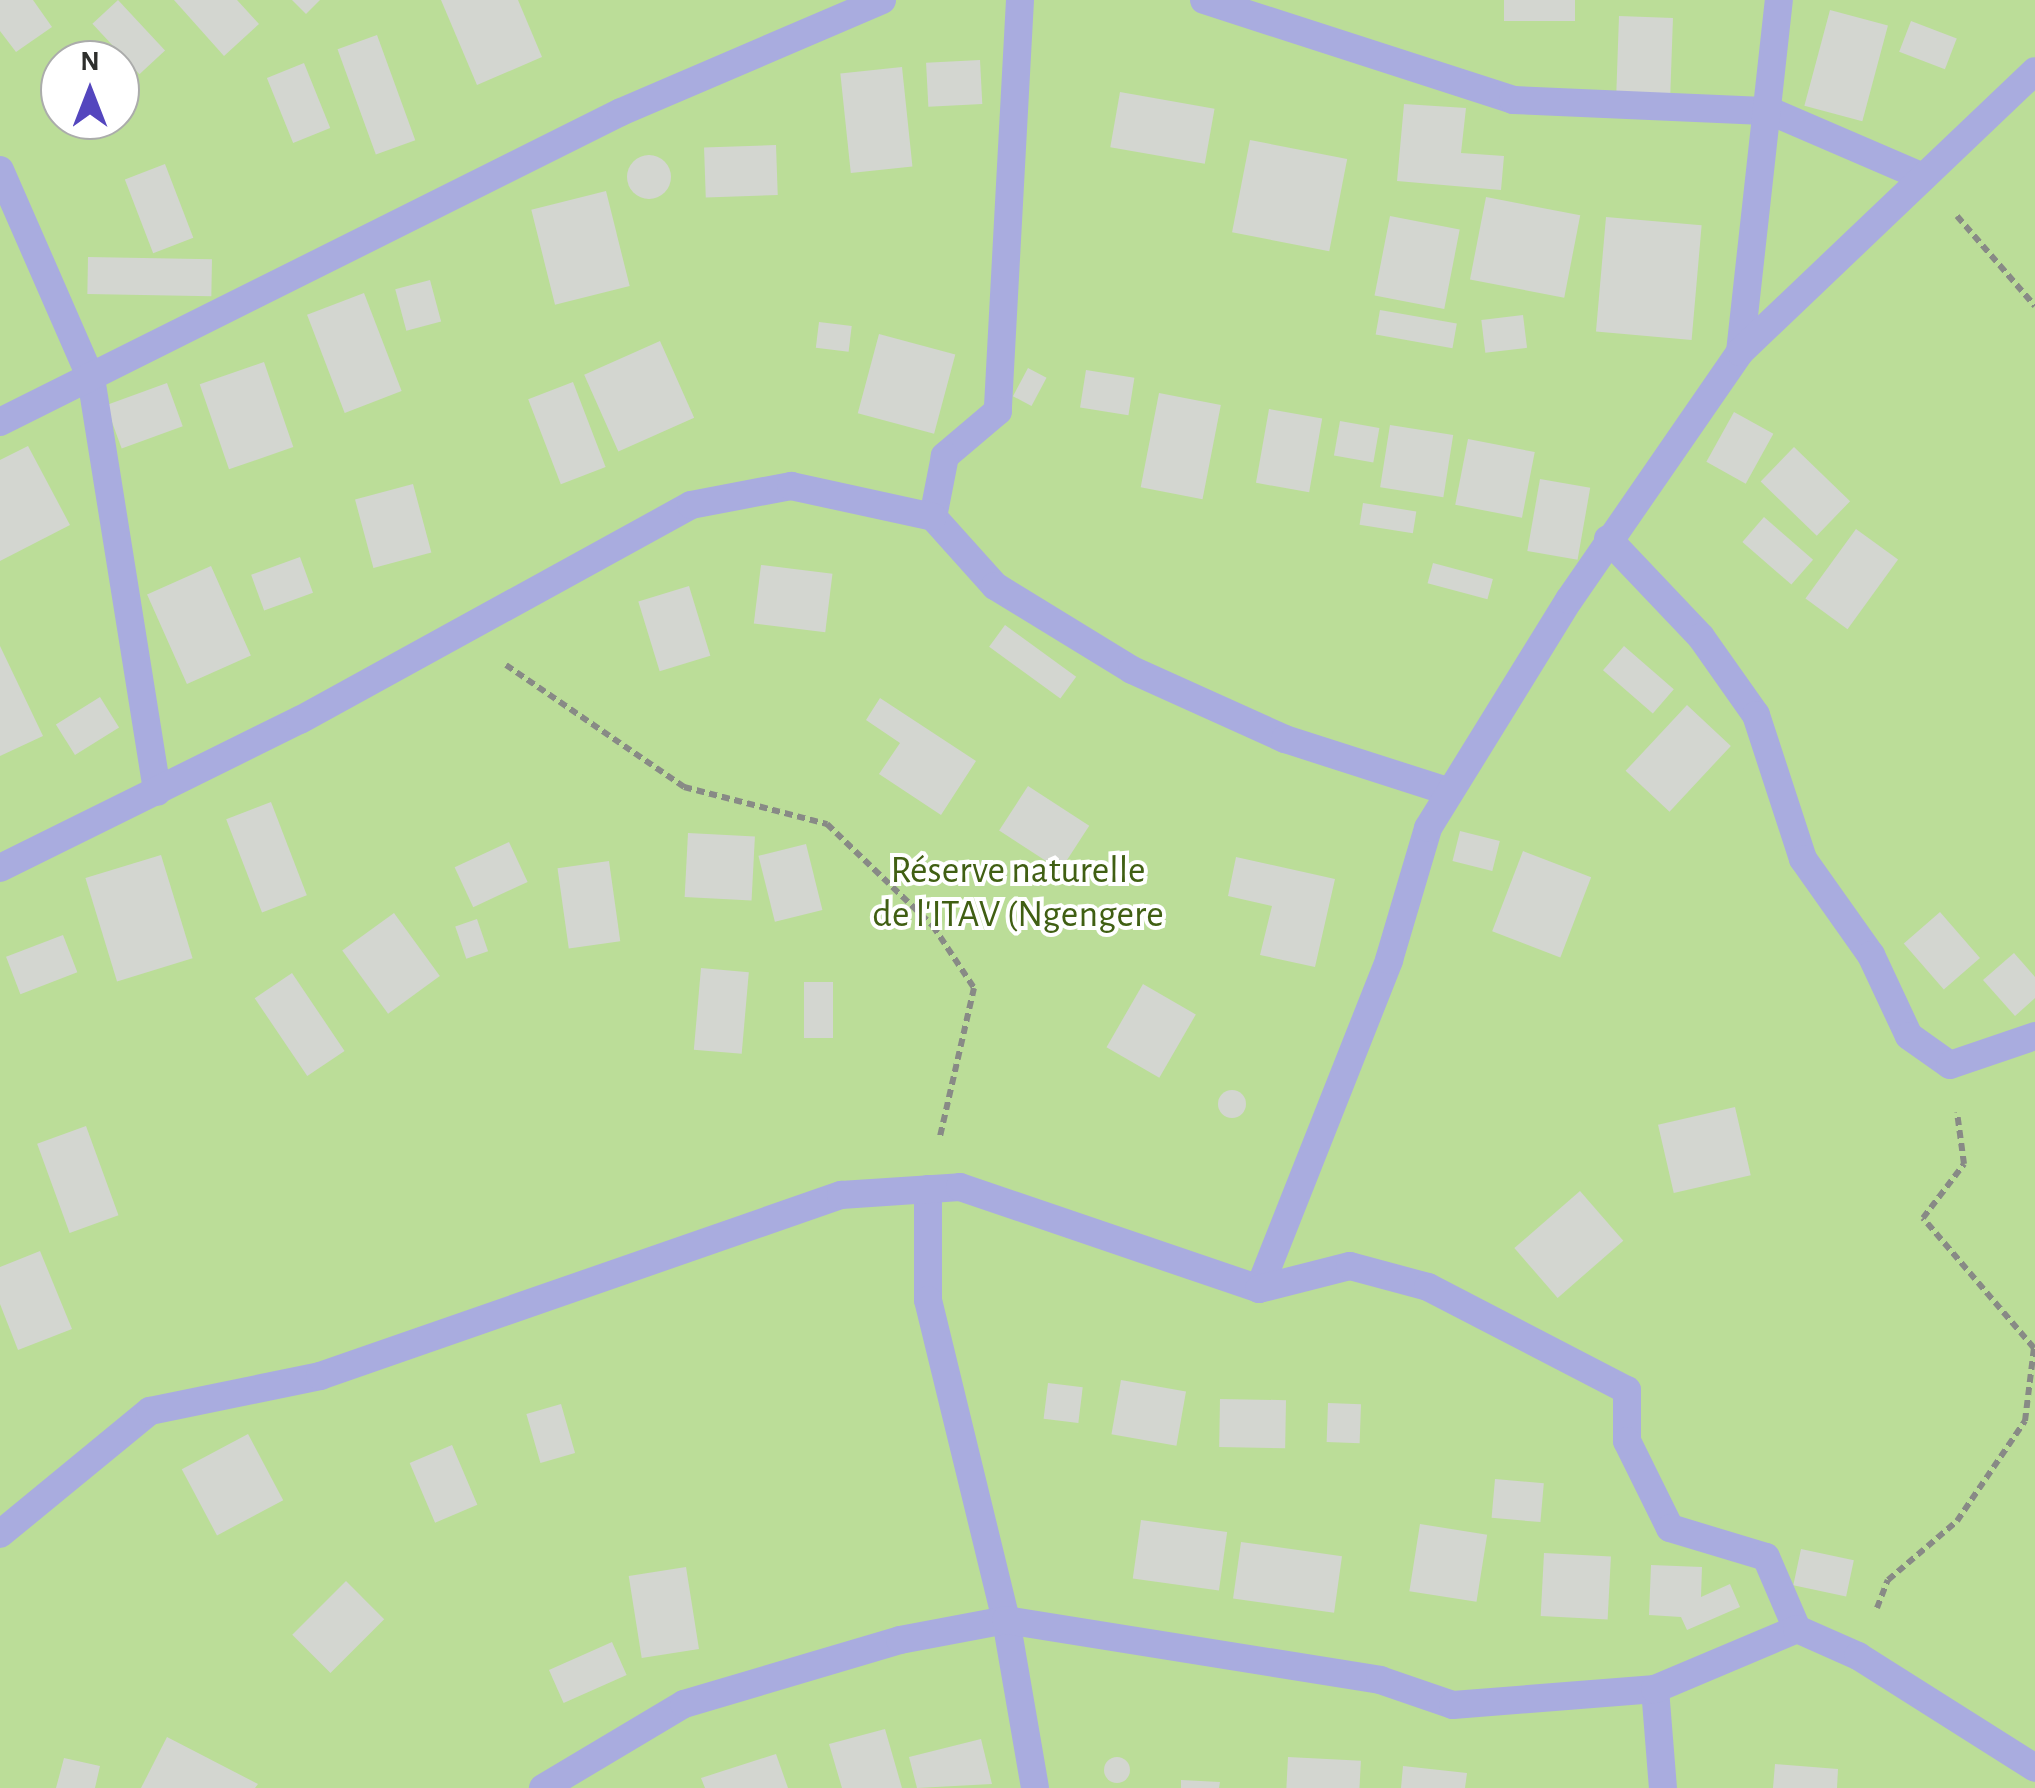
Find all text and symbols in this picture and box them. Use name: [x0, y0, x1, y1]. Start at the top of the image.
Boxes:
north arrow: [40, 40, 140, 140]
text: N: [80, 48, 100, 76]
park label: Réserve naturelle de l'ITAV (Ngengere: [872, 849, 1164, 938]

